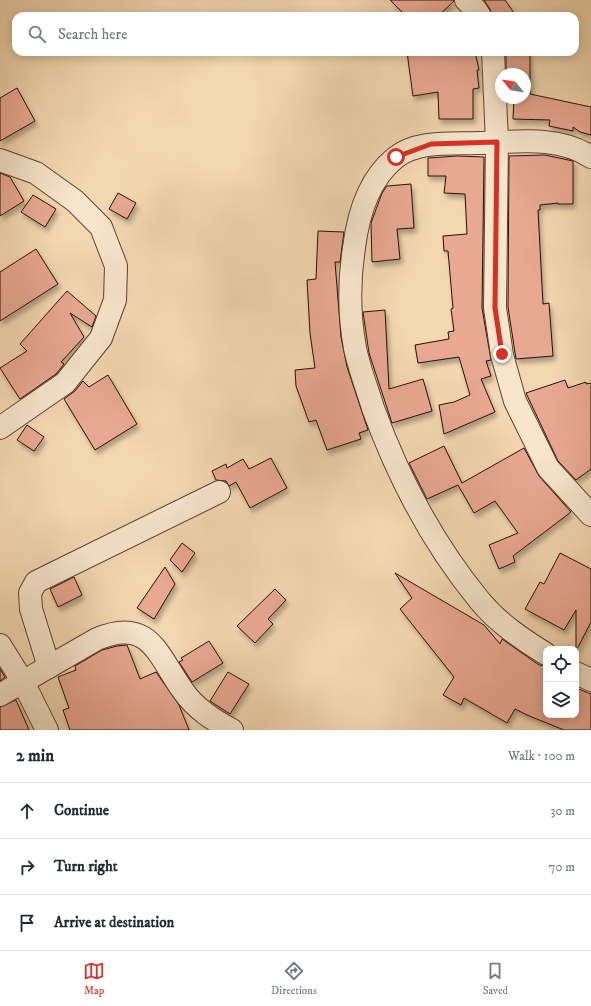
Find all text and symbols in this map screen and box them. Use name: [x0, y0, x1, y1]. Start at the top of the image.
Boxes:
search box: [12, 12, 579, 56]
icon: search: [26, 23, 48, 45]
text: Search here: [58, 25, 127, 44]
north arrow: [495, 68, 531, 104]
route start: [387, 148, 405, 166]
route end: [493, 345, 511, 363]
map controls: [543, 646, 579, 718]
button: locate: [543, 646, 579, 682]
button: layers: [543, 682, 579, 718]
text: 2 min: [16, 745, 54, 767]
text: Walk · 100 m: [508, 748, 575, 764]
icon: ahead: [16, 800, 38, 822]
text: Continue: [54, 801, 109, 820]
text: 30 m: [551, 803, 575, 819]
icon: right: [16, 856, 38, 878]
text: Turn right: [54, 857, 117, 876]
text: 70 m: [549, 859, 575, 875]
icon: arrive: [16, 912, 38, 934]
text: Arrive at destination: [54, 913, 174, 932]
tab: Map: [83, 960, 105, 998]
tab: Directions: [271, 960, 317, 998]
tab: Saved: [483, 960, 508, 998]

